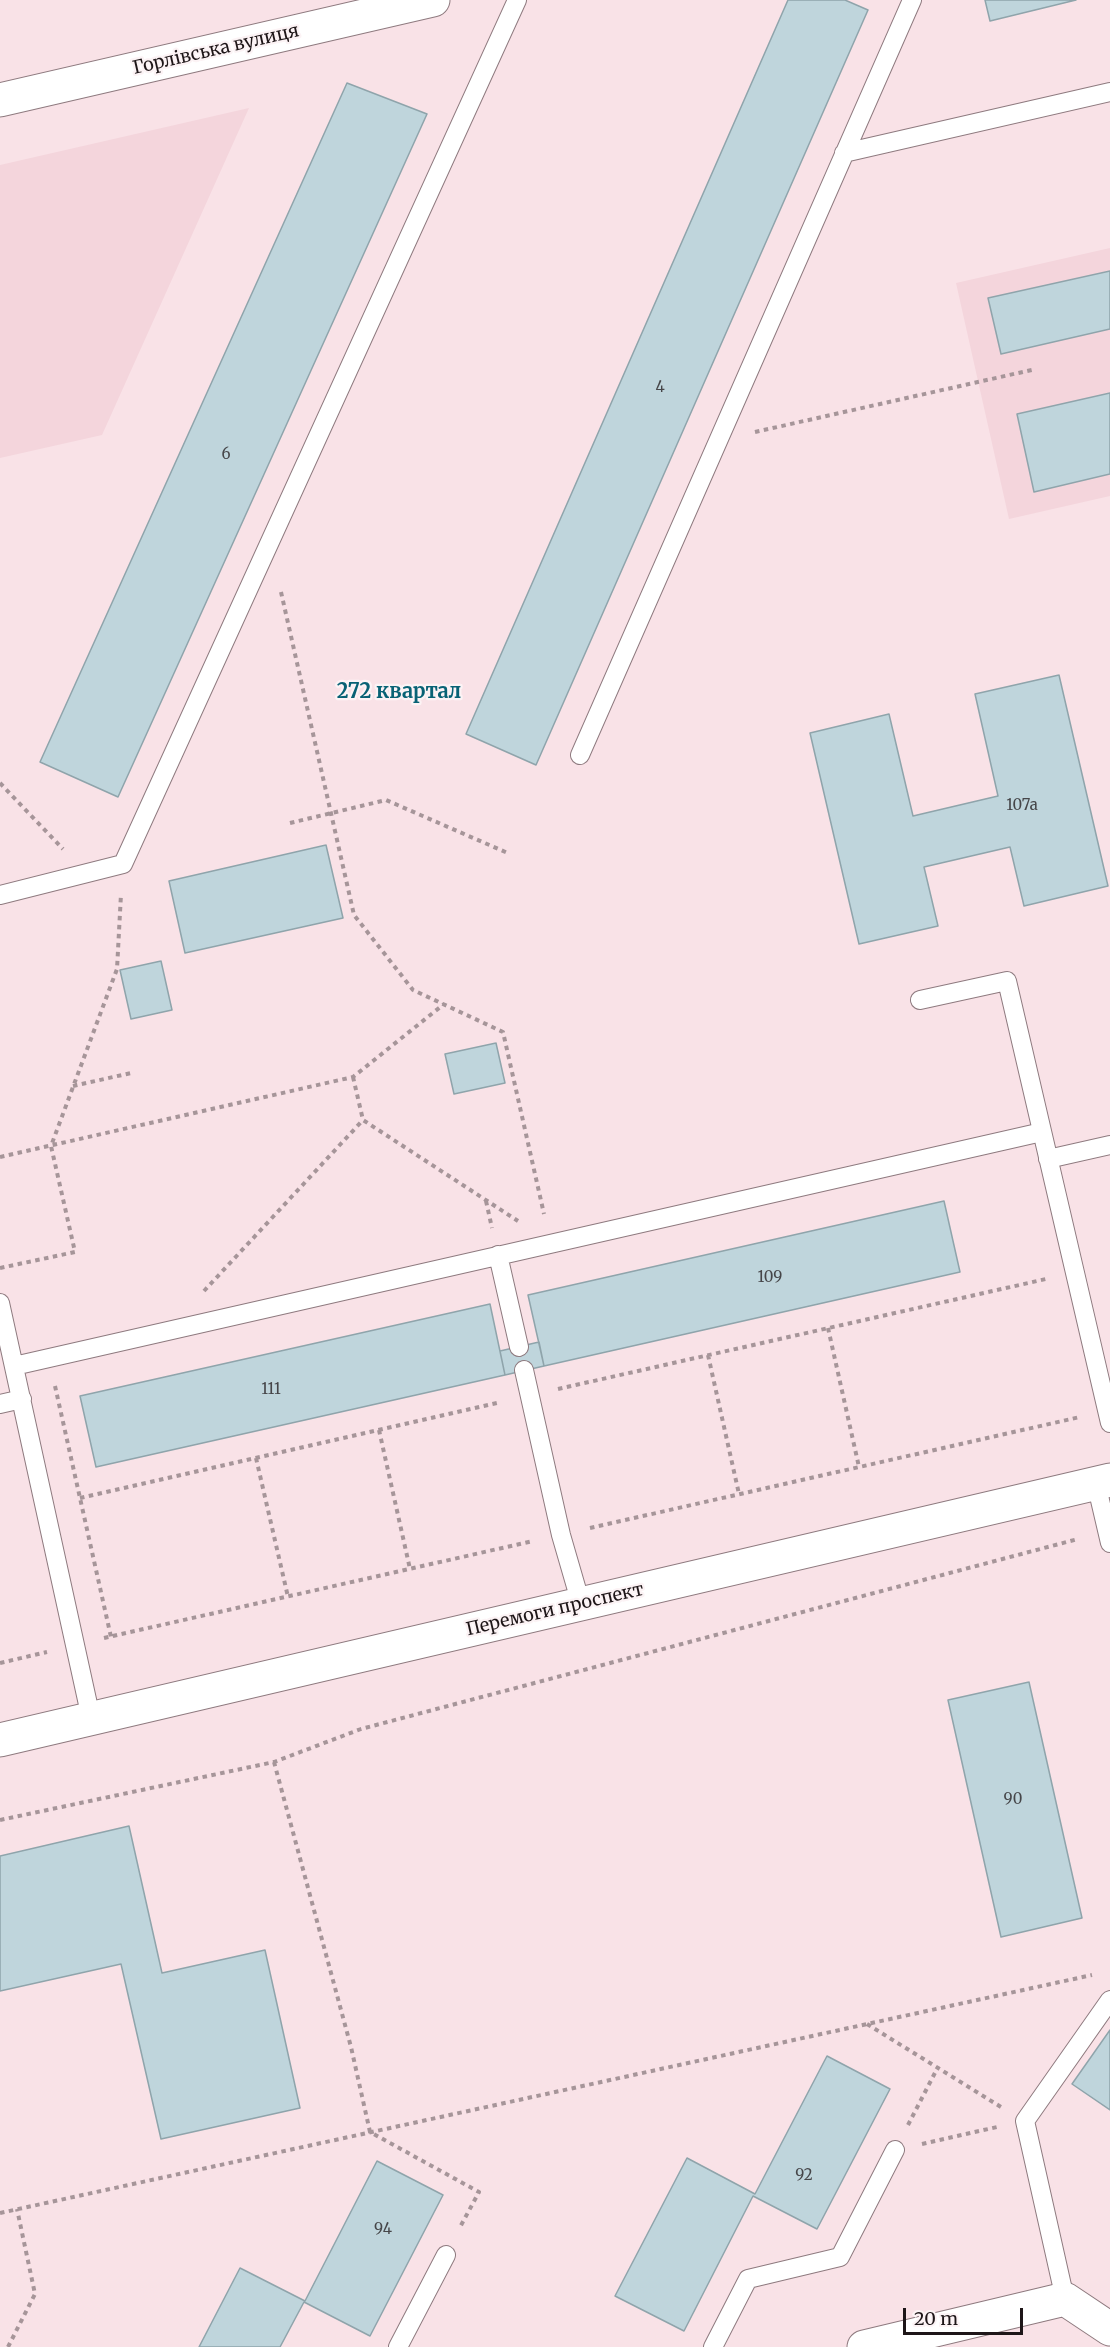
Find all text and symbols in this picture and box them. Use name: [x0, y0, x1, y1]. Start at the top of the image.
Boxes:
street label: Горлівська вулиця: [131, 20, 301, 80]
house number: 4: [655, 379, 665, 397]
house number: 6: [221, 446, 231, 464]
district label: 272 квартал: [337, 680, 461, 704]
house number: 107а: [1006, 797, 1038, 815]
house number: 109: [758, 1269, 782, 1287]
house number: 111: [261, 1381, 281, 1399]
street label: Перемоги проспект: [464, 1579, 646, 1641]
house number: 90: [1004, 1791, 1022, 1809]
house number: 92: [795, 2167, 813, 2185]
house number: 94: [374, 2221, 392, 2239]
scale bar: [906, 2296, 1026, 2334]
text: 20 m: [914, 2307, 958, 2330]

